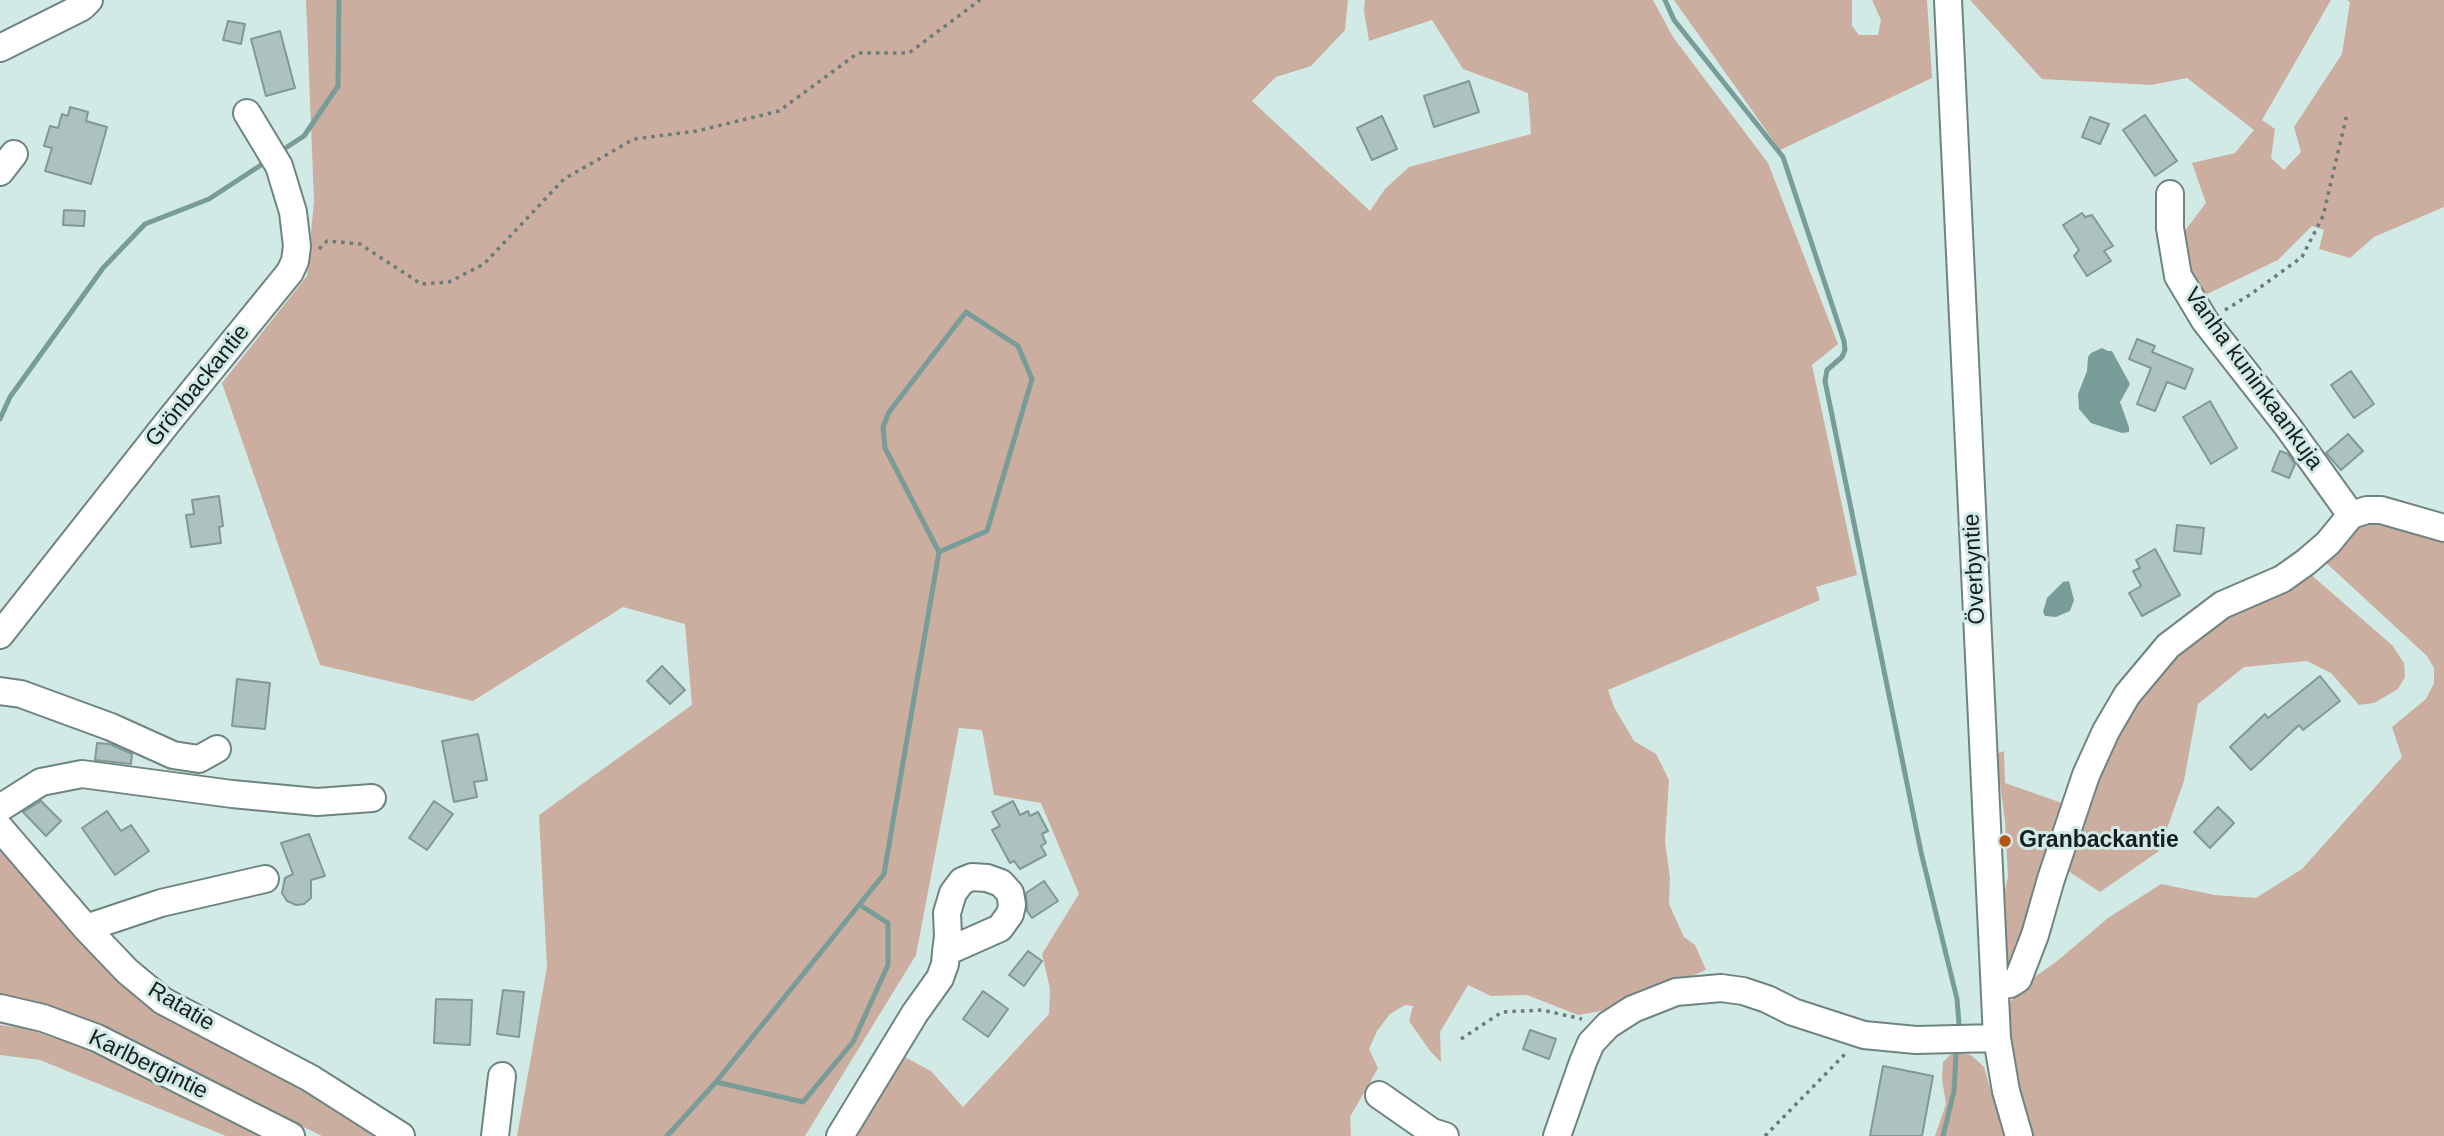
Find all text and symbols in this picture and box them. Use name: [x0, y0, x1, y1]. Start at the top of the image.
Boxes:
street label: Vanha kuninkaankuja: [2178, 283, 2328, 475]
street label: Grönbackantie: [140, 319, 256, 453]
street label: Överbyntie: [1958, 513, 1992, 625]
place label: Granbackantie: [2019, 827, 2179, 855]
marker: Granbackantie: [1997, 833, 2013, 849]
street label: Ratatie: [143, 976, 219, 1038]
street label: Karlbergintie: [84, 1024, 212, 1106]

